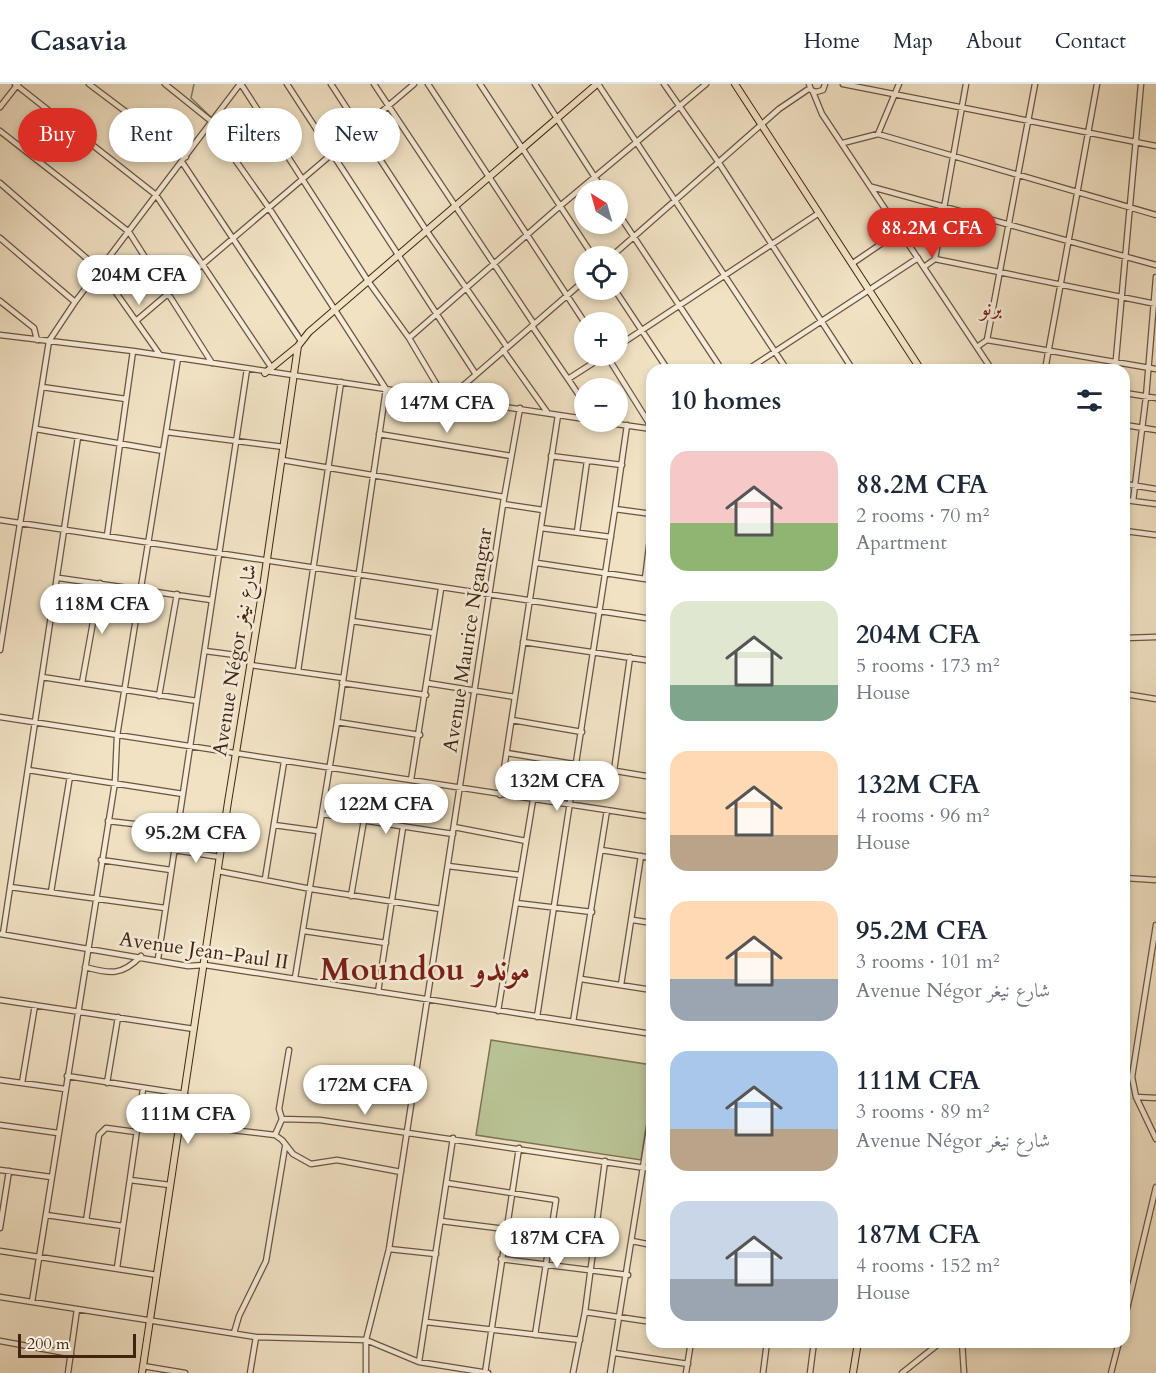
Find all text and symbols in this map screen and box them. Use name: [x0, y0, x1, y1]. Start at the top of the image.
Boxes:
text: Casavia: [30, 22, 127, 60]
text: Home: [804, 27, 860, 56]
text: Map: [893, 27, 933, 56]
text: About: [966, 27, 1022, 56]
text: Contact: [1055, 27, 1126, 56]
chip: Buy: [18, 108, 97, 162]
chip: Rent: [109, 108, 194, 162]
chip: Filters: [206, 108, 302, 162]
chip: New: [314, 108, 400, 162]
north arrow: [574, 180, 628, 234]
map controls: [574, 180, 628, 432]
pin: 88.2M CFA: [863, 208, 1001, 259]
text: 88.2M CFA: [881, 214, 983, 241]
button: locate: [574, 246, 628, 300]
pin: 204M CFA: [77, 255, 201, 306]
text: 204M CFA: [91, 261, 187, 288]
district label: برنو: [978, 293, 1002, 323]
button: +: [574, 312, 628, 366]
button: −: [574, 378, 628, 432]
pin: 147M CFA: [385, 383, 509, 434]
text: 10 homes: [670, 383, 781, 418]
icon: filters: [1073, 384, 1106, 417]
text: 147M CFA: [399, 389, 495, 416]
text: 88.2M CFA: [856, 467, 988, 502]
icon: home: [718, 475, 790, 547]
text: 2 rooms · 70 m²: [856, 502, 989, 529]
street label: Avenue Maurice Ngangtar: [436, 525, 499, 754]
text: Apartment: [856, 529, 947, 556]
street label: Avenue Négor شارع نيغر: [206, 562, 267, 759]
pin: 118M CFA: [40, 584, 164, 635]
text: 118M CFA: [54, 590, 150, 617]
text: 204M CFA: [856, 617, 980, 652]
icon: home: [718, 625, 790, 697]
text: 5 rooms · 173 m²: [856, 652, 1000, 679]
text: House: [856, 679, 910, 706]
pin: 132M CFA: [495, 761, 619, 812]
text: 132M CFA: [509, 767, 605, 794]
text: 132M CFA: [856, 767, 980, 802]
icon: home: [718, 775, 790, 847]
pin: 122M CFA: [324, 784, 448, 835]
text: 122M CFA: [338, 790, 434, 817]
text: 4 rooms · 96 m²: [856, 802, 989, 829]
pin: 95.2M CFA: [127, 813, 265, 864]
text: 95.2M CFA: [145, 819, 247, 846]
text: House: [856, 829, 910, 856]
text: 95.2M CFA: [856, 913, 988, 948]
street label: Avenue Jean-Paul II: [118, 925, 290, 976]
icon: home: [718, 925, 790, 997]
district label: Moundou موندو: [320, 948, 530, 992]
text: 3 rooms · 101 m²: [856, 948, 1000, 975]
text: Avenue Négor شارع نيغر: [856, 977, 1050, 1004]
text: 111M CFA: [856, 1063, 980, 1098]
pin: 172M CFA: [303, 1065, 427, 1116]
text: 172M CFA: [317, 1071, 413, 1098]
icon: home: [718, 1075, 790, 1147]
pin: 111M CFA: [126, 1094, 250, 1145]
text: 3 rooms · 89 m²: [856, 1098, 989, 1125]
text: 111M CFA: [140, 1100, 236, 1127]
text: Avenue Négor شارع نيغر: [856, 1127, 1050, 1154]
text: 187M CFA: [856, 1217, 980, 1252]
pin: 187M CFA: [495, 1218, 619, 1269]
text: 187M CFA: [509, 1224, 605, 1251]
icon: home: [718, 1225, 790, 1297]
text: 4 rooms · 152 m²: [856, 1252, 1000, 1279]
text: House: [856, 1279, 910, 1306]
scale bar: [18, 1331, 136, 1358]
text: 200 m: [27, 1333, 69, 1355]

